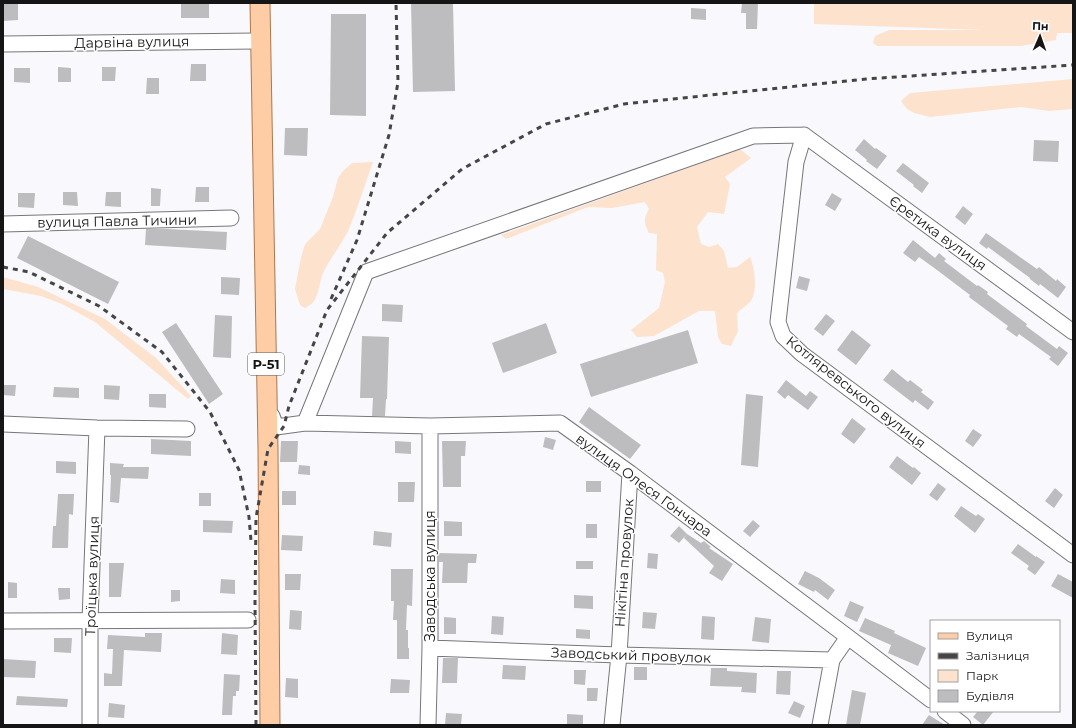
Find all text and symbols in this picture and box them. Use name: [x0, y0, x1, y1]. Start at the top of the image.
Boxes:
north arrow: [1020, 16, 1060, 56]
text: Пн: [1032, 19, 1049, 33]
street label: Дарвіна вулиця: [74, 32, 190, 52]
street label: Єретика вулиця: [886, 191, 990, 275]
street label: вулиця Павла Тичини: [37, 211, 197, 231]
street label: Котляревського вулиця: [783, 332, 929, 452]
road number: Р-51: [248, 353, 284, 375]
street label: вулиця Олеся Гончара: [572, 429, 716, 541]
street label: Нікітіна провулок: [611, 498, 637, 628]
street label: Заводська вулиця: [421, 510, 439, 642]
street label: Троїцька вулиця: [81, 516, 103, 636]
legend: [930, 620, 1060, 712]
text: Вулиця: [966, 628, 1013, 643]
street label: Заводський провулок: [551, 643, 711, 667]
text: Залізниця: [966, 648, 1030, 663]
text: Парк: [966, 668, 998, 683]
text: Будівля: [966, 688, 1014, 703]

